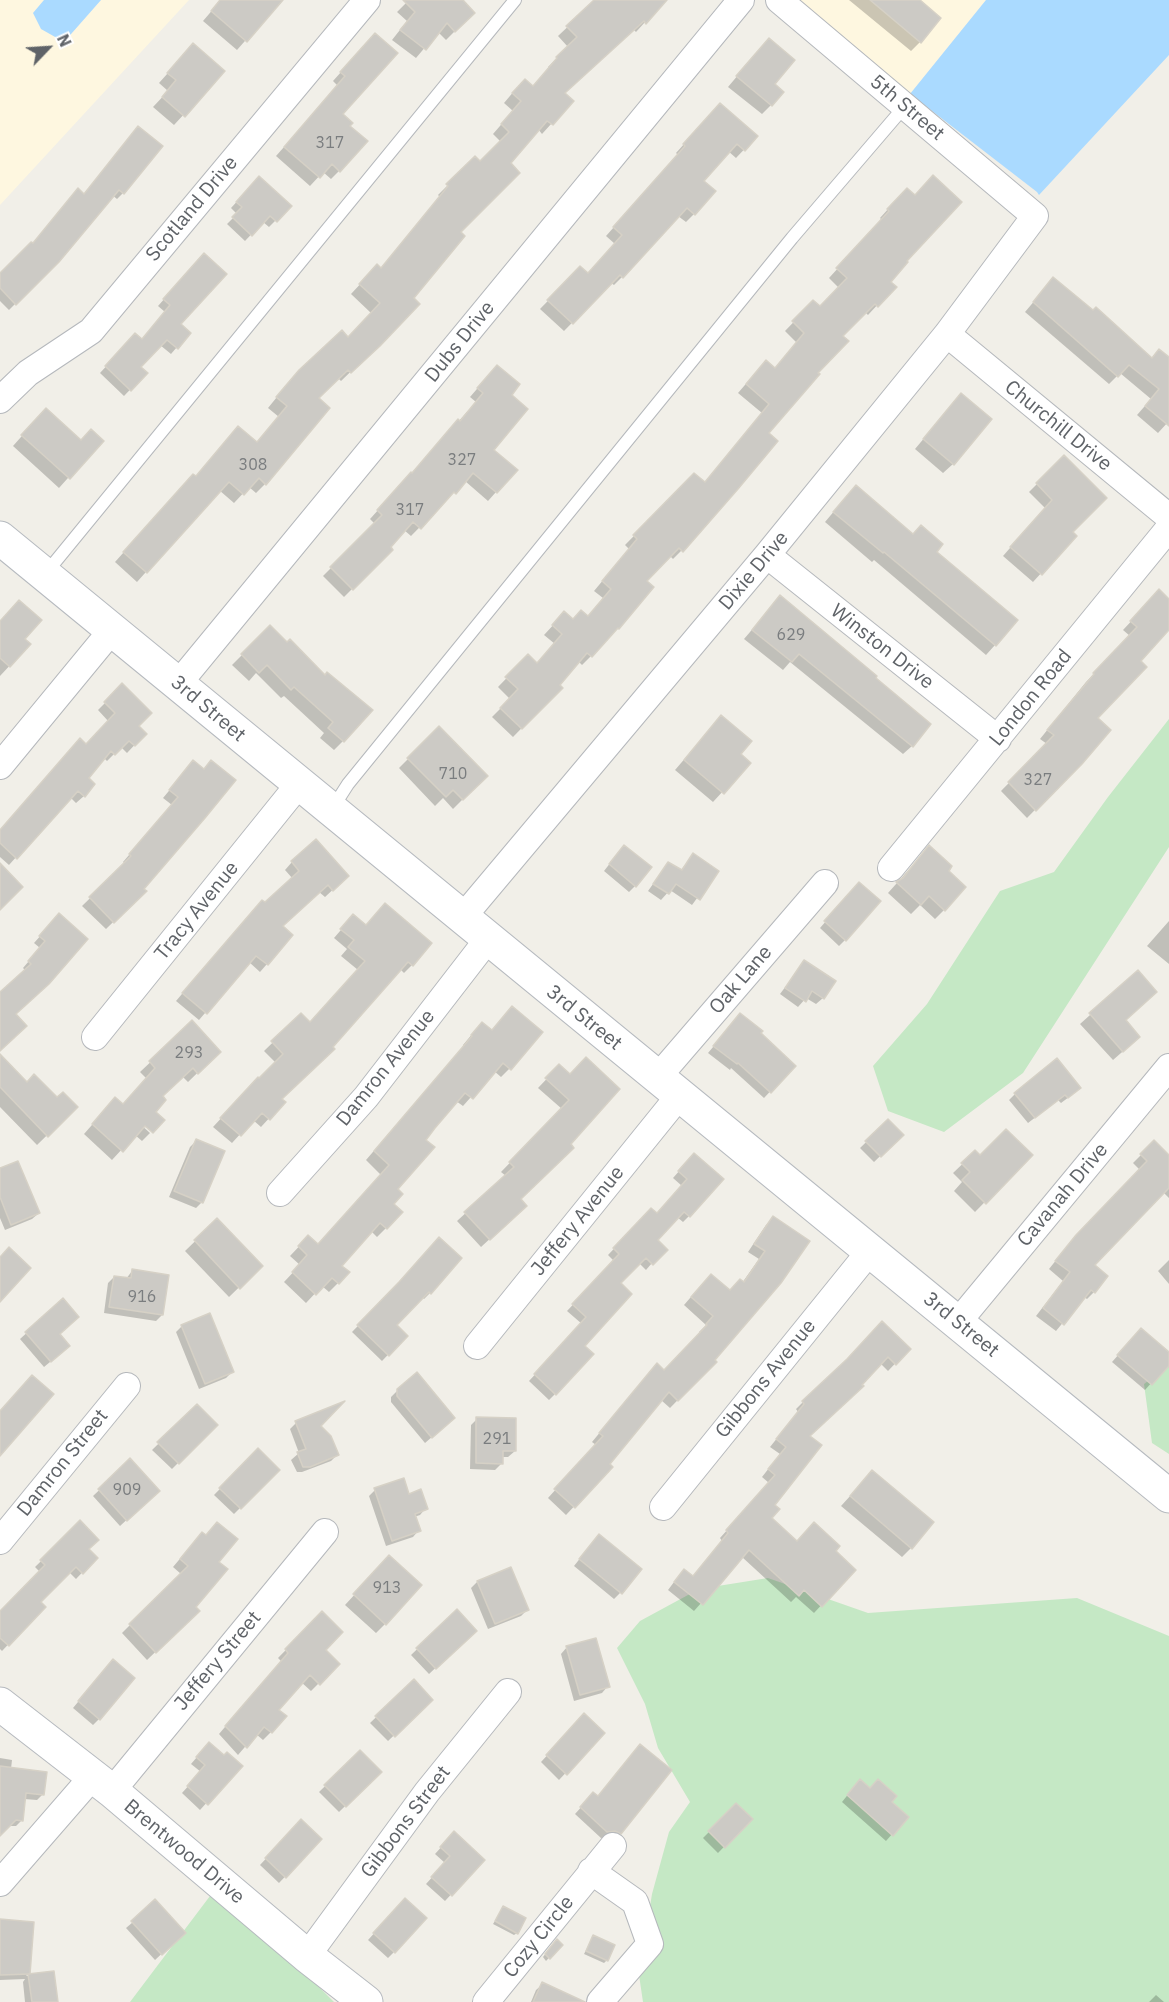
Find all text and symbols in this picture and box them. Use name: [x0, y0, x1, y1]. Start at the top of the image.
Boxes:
north arrow: [18, 18, 78, 78]
text: N: [53, 31, 76, 50]
street label: 5th Street: [865, 70, 949, 146]
house number: 317: [316, 133, 344, 153]
street label: Scotland Drive: [141, 151, 243, 267]
street label: Dubs Drive: [420, 297, 500, 387]
street label: Churchill Drive: [1000, 376, 1116, 476]
house number: 327: [448, 450, 476, 470]
house number: 308: [239, 455, 267, 475]
house number: 317: [396, 500, 424, 520]
street label: Dixie Drive: [714, 527, 794, 615]
street label: Winston Drive: [826, 599, 938, 695]
house number: 629: [777, 625, 805, 645]
street label: London Road: [985, 645, 1077, 751]
street label: 3rd Street: [166, 671, 250, 747]
house number: 710: [439, 764, 467, 784]
house number: 327: [1024, 770, 1052, 790]
street label: Tracy Avenue: [150, 857, 244, 965]
street label: Oak Lane: [705, 941, 777, 1019]
street label: 3rd Street: [541, 980, 627, 1056]
street label: Damron Avenue: [332, 1005, 440, 1131]
house number: 293: [175, 1043, 203, 1063]
street label: Cavanah Drive: [1013, 1138, 1113, 1252]
street label: Jeffery Avenue: [526, 1161, 630, 1281]
house number: 916: [128, 1287, 156, 1307]
street label: 3rd Street: [918, 1287, 1004, 1363]
street label: Gibbons Avenue: [711, 1315, 821, 1443]
street label: Damron Street: [12, 1405, 114, 1521]
house number: 291: [483, 1429, 511, 1449]
house number: 909: [113, 1480, 141, 1500]
house number: 913: [373, 1578, 401, 1598]
street label: Jeffery Street: [170, 1607, 266, 1715]
street label: Gibbons Street: [356, 1761, 456, 1883]
street label: Brentwood Drive: [119, 1795, 249, 1909]
street label: Cozy Circle: [499, 1891, 579, 1983]

